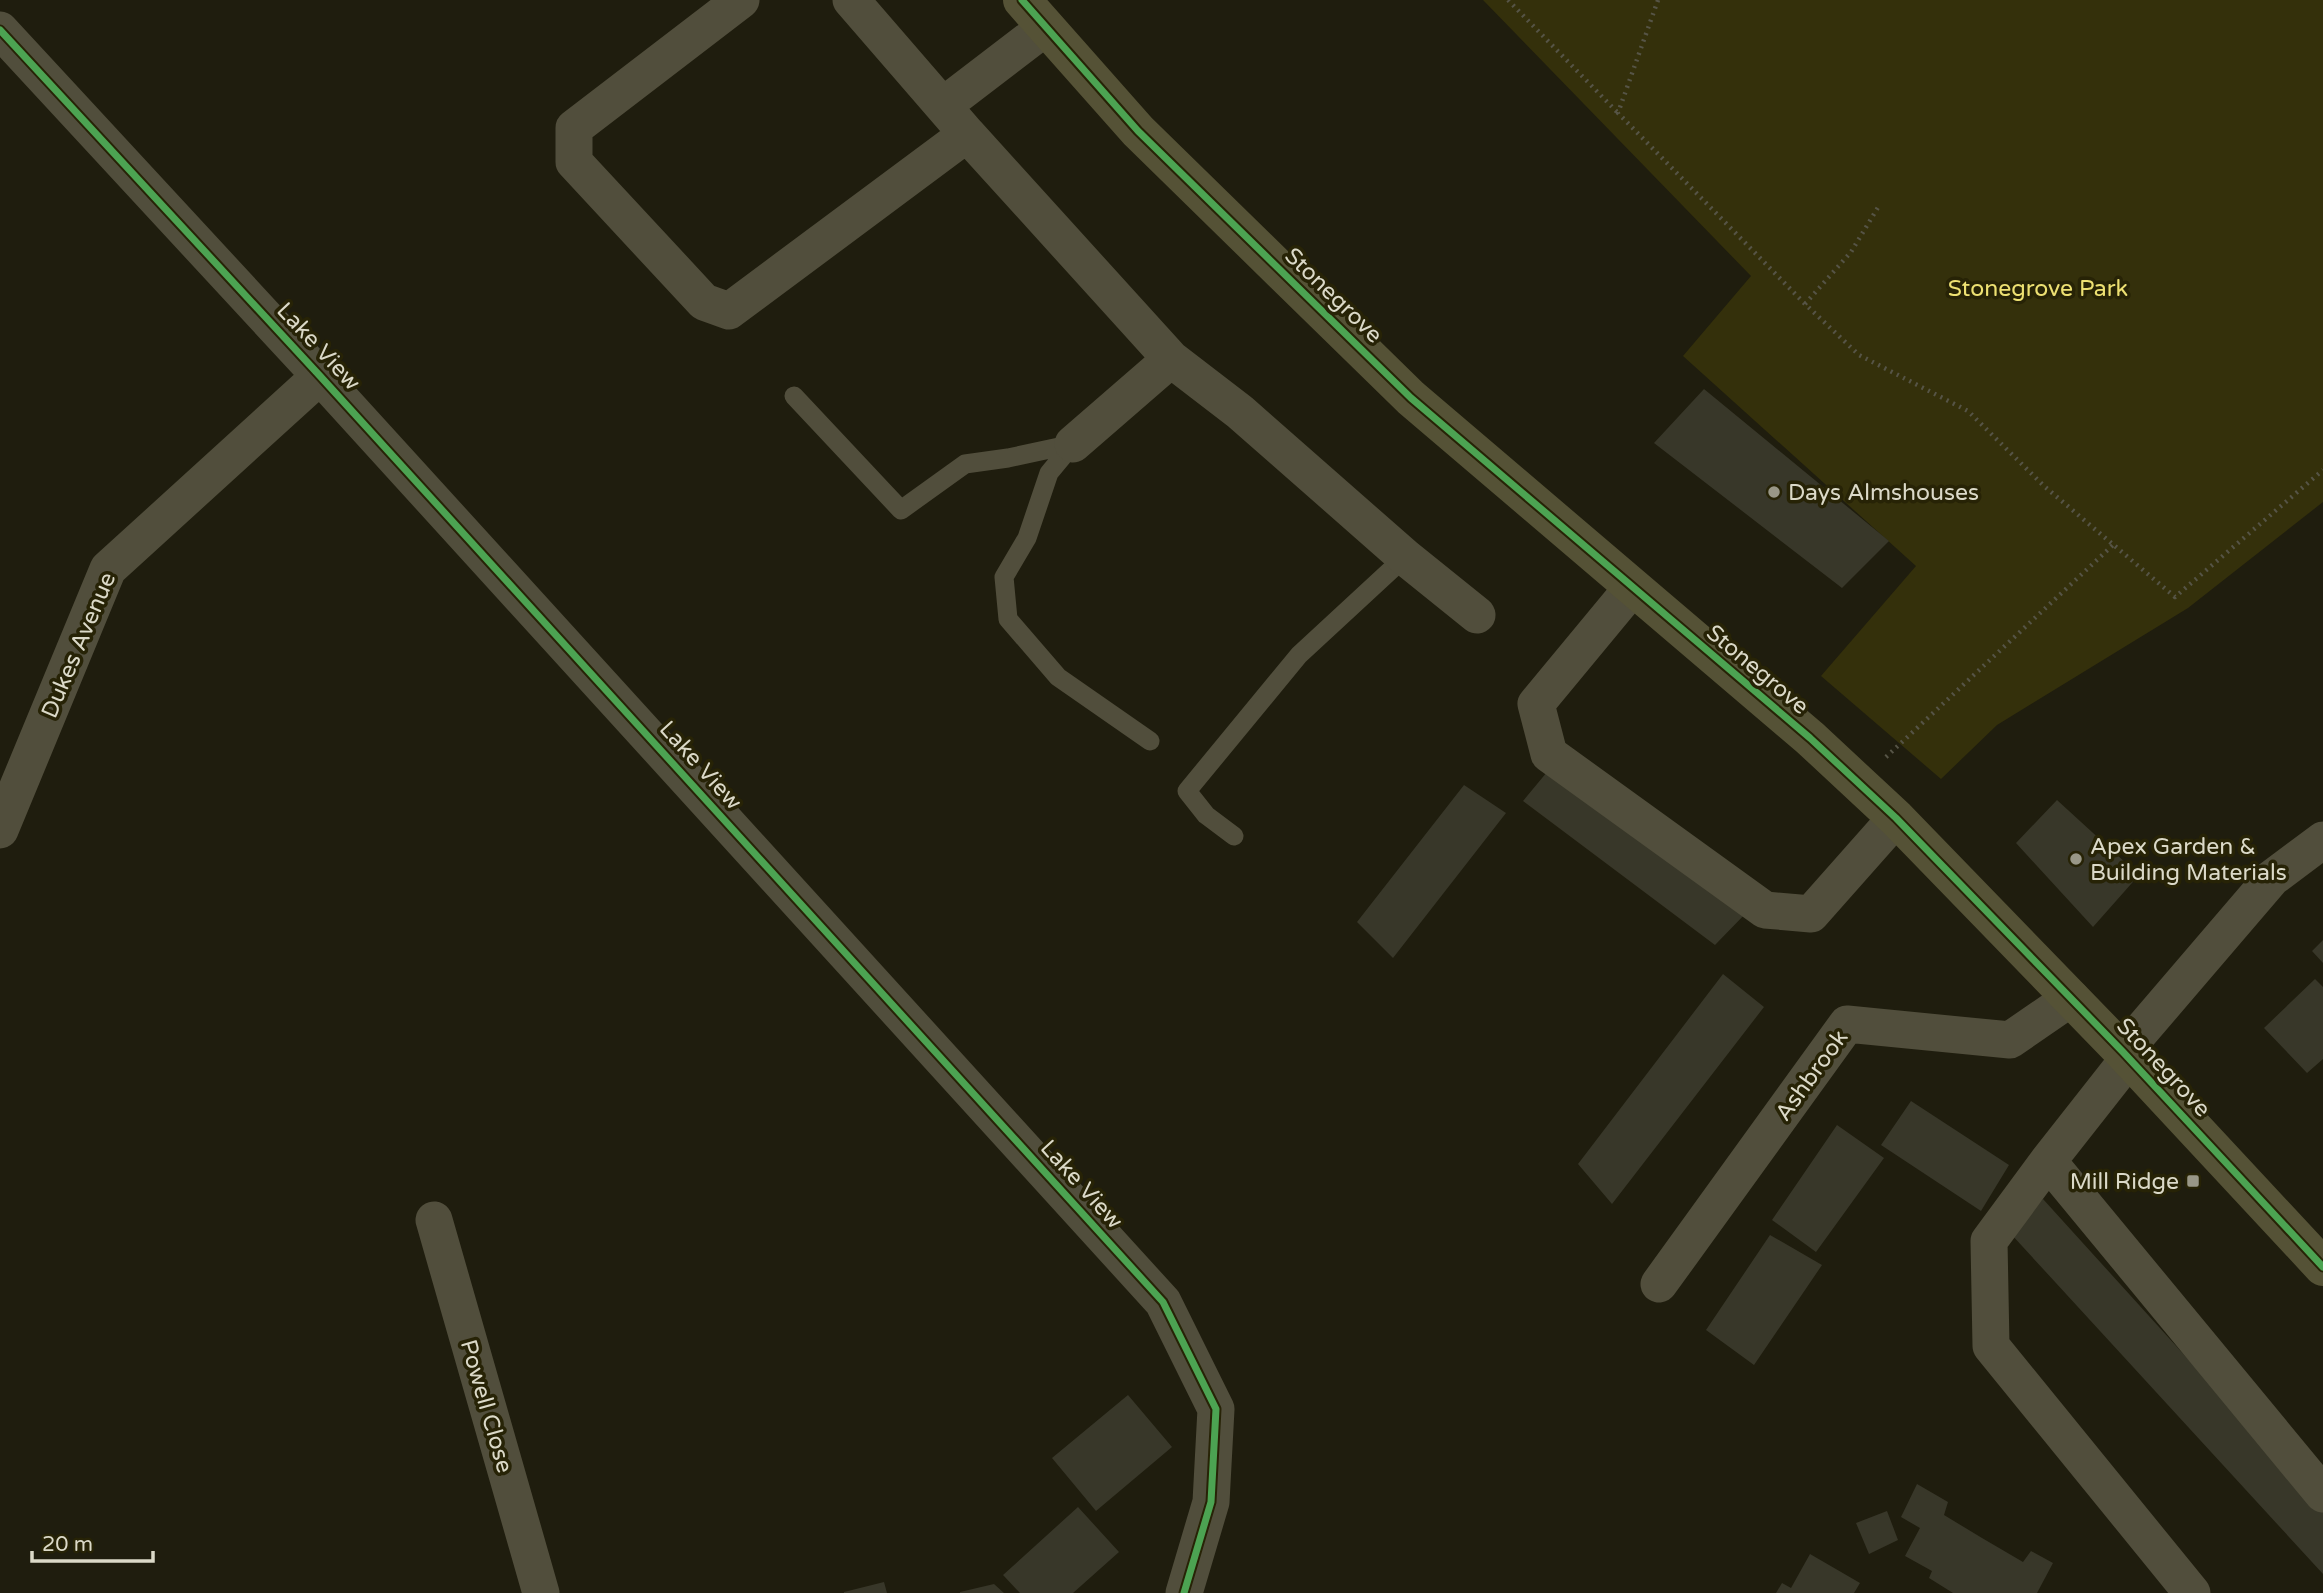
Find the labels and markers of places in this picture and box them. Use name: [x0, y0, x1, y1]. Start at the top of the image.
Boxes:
place label: Days Almshouses: [1788, 479, 1979, 507]
marker: Days Almshouses: [1766, 484, 1782, 500]
place label: Apex Garden & Building Materials: [2090, 833, 2287, 887]
marker: Apex Garden & Building Materials: [2068, 851, 2084, 867]
place label: Mill Ridge: [2070, 1168, 2179, 1196]
marker: Mill Ridge: [2185, 1173, 2201, 1189]

